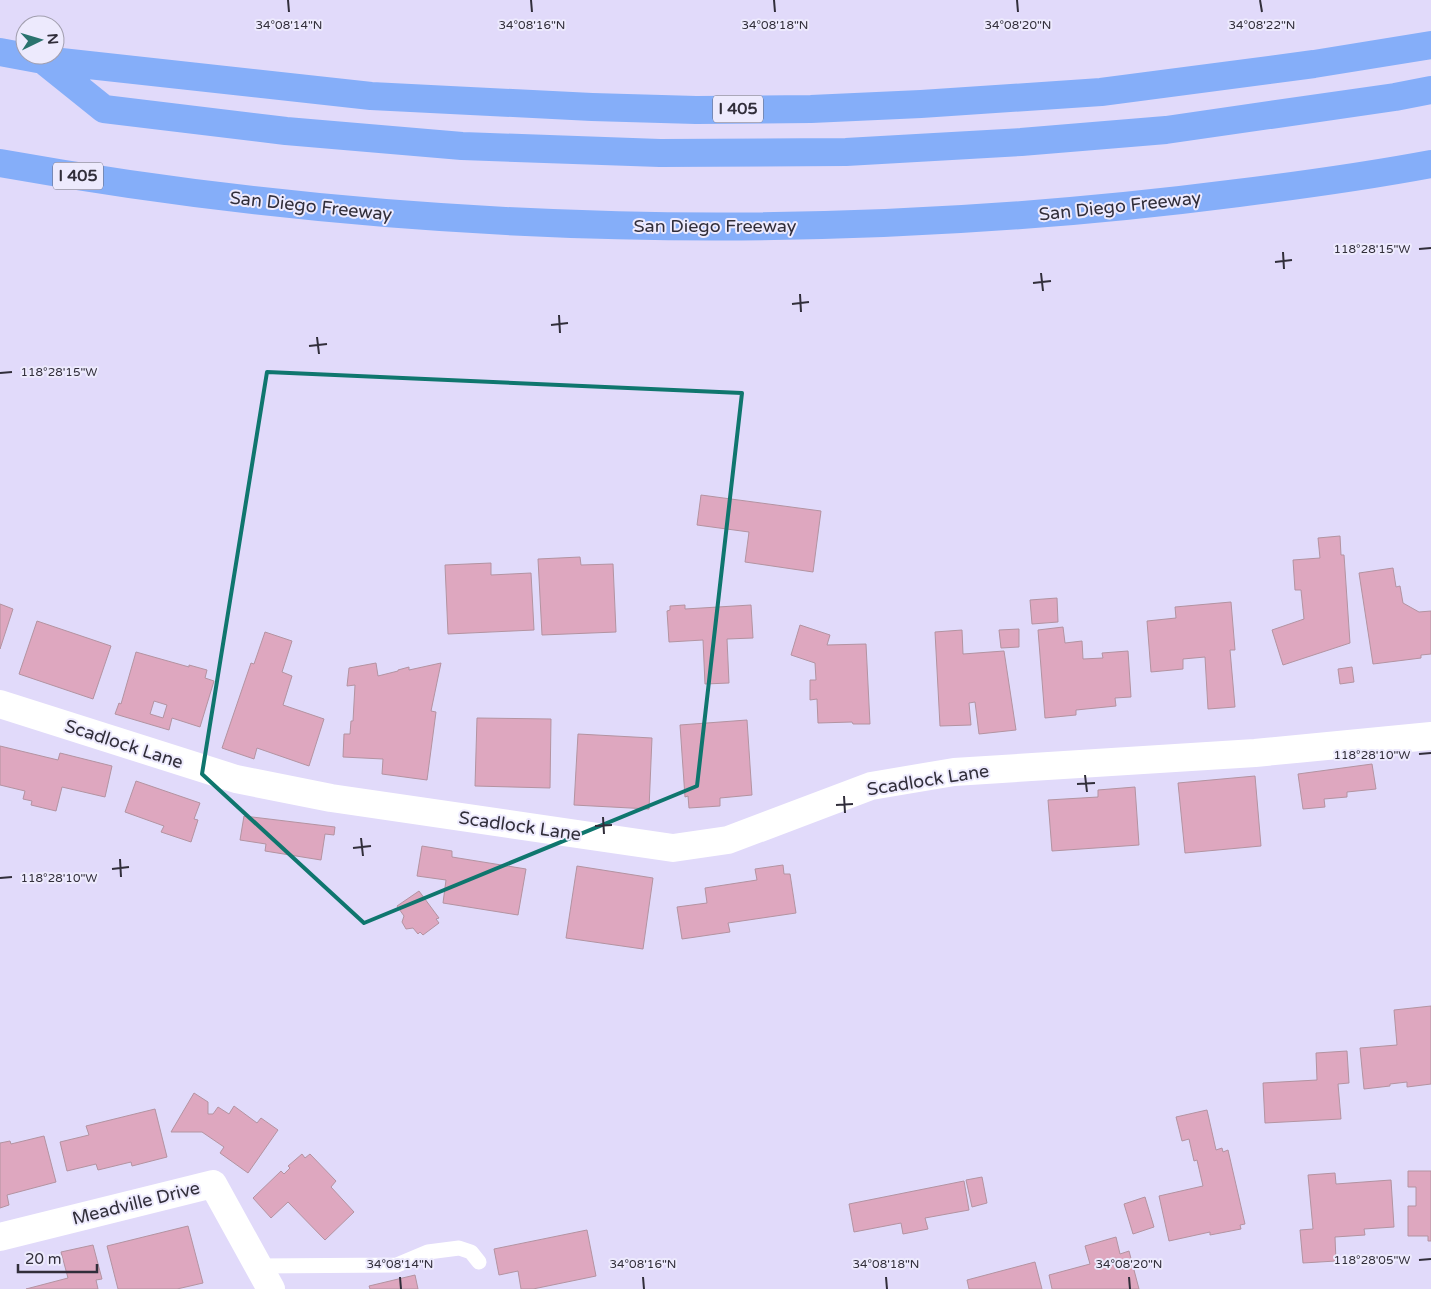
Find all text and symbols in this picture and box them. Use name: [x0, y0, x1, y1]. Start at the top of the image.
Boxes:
north arrow: [15, 15, 65, 65]
text: 34°08'14"N: [256, 18, 323, 32]
text: 34°08'16"N: [499, 18, 566, 32]
text: 34°08'18"N: [742, 18, 809, 32]
text: 34°08'20"N: [985, 18, 1052, 32]
text: 34°08'22"N: [1229, 18, 1296, 32]
text: N: [43, 33, 61, 45]
road number: I 405: [713, 96, 763, 122]
road number: I 405: [53, 162, 103, 190]
street label: San Diego Freeway: [229, 187, 394, 225]
street label: San Diego Freeway: [1038, 187, 1203, 225]
street label: San Diego Freeway: [634, 215, 797, 237]
text: 118°28'15"W: [1333, 242, 1411, 256]
text: 118°28'15"W: [20, 365, 98, 379]
street label: Scadlock Lane: [62, 714, 186, 774]
text: 118°28'10"W: [1333, 748, 1411, 762]
street label: Scadlock Lane: [865, 759, 991, 801]
street label: Scadlock Lane: [457, 807, 583, 845]
text: 118°28'10"W: [20, 871, 98, 885]
street label: Meadville Drive: [70, 1176, 202, 1230]
scale bar: [18, 1242, 96, 1274]
text: 20 m: [25, 1250, 62, 1268]
text: 118°28'05"W: [1333, 1253, 1411, 1267]
text: 34°08'14"N: [367, 1257, 434, 1271]
text: 34°08'16"N: [610, 1257, 677, 1271]
text: 34°08'18"N: [853, 1257, 920, 1271]
text: 34°08'20"N: [1096, 1257, 1163, 1271]

